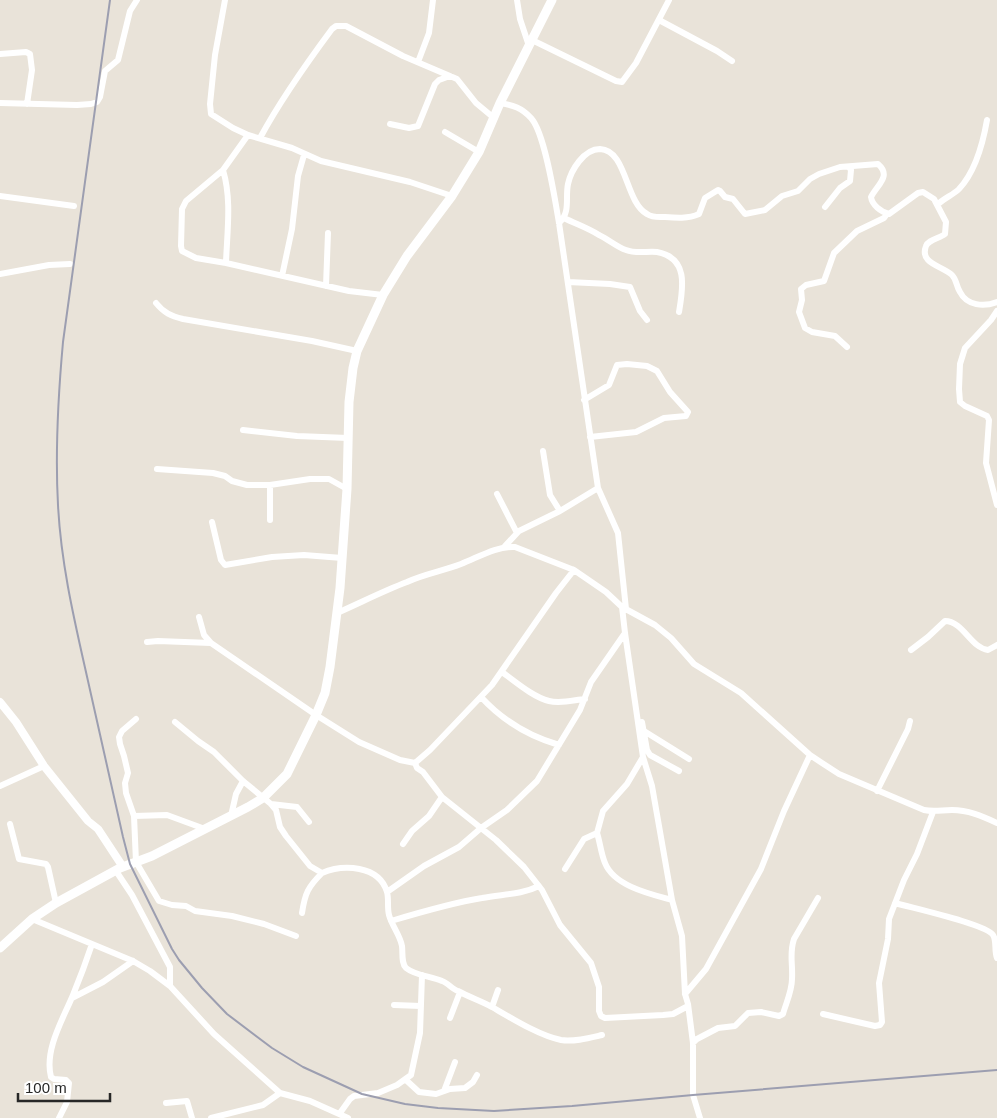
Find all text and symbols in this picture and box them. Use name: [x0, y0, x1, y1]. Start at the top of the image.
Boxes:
scale bar: [18, 1070, 110, 1102]
text: 100 m: [25, 1079, 67, 1096]

